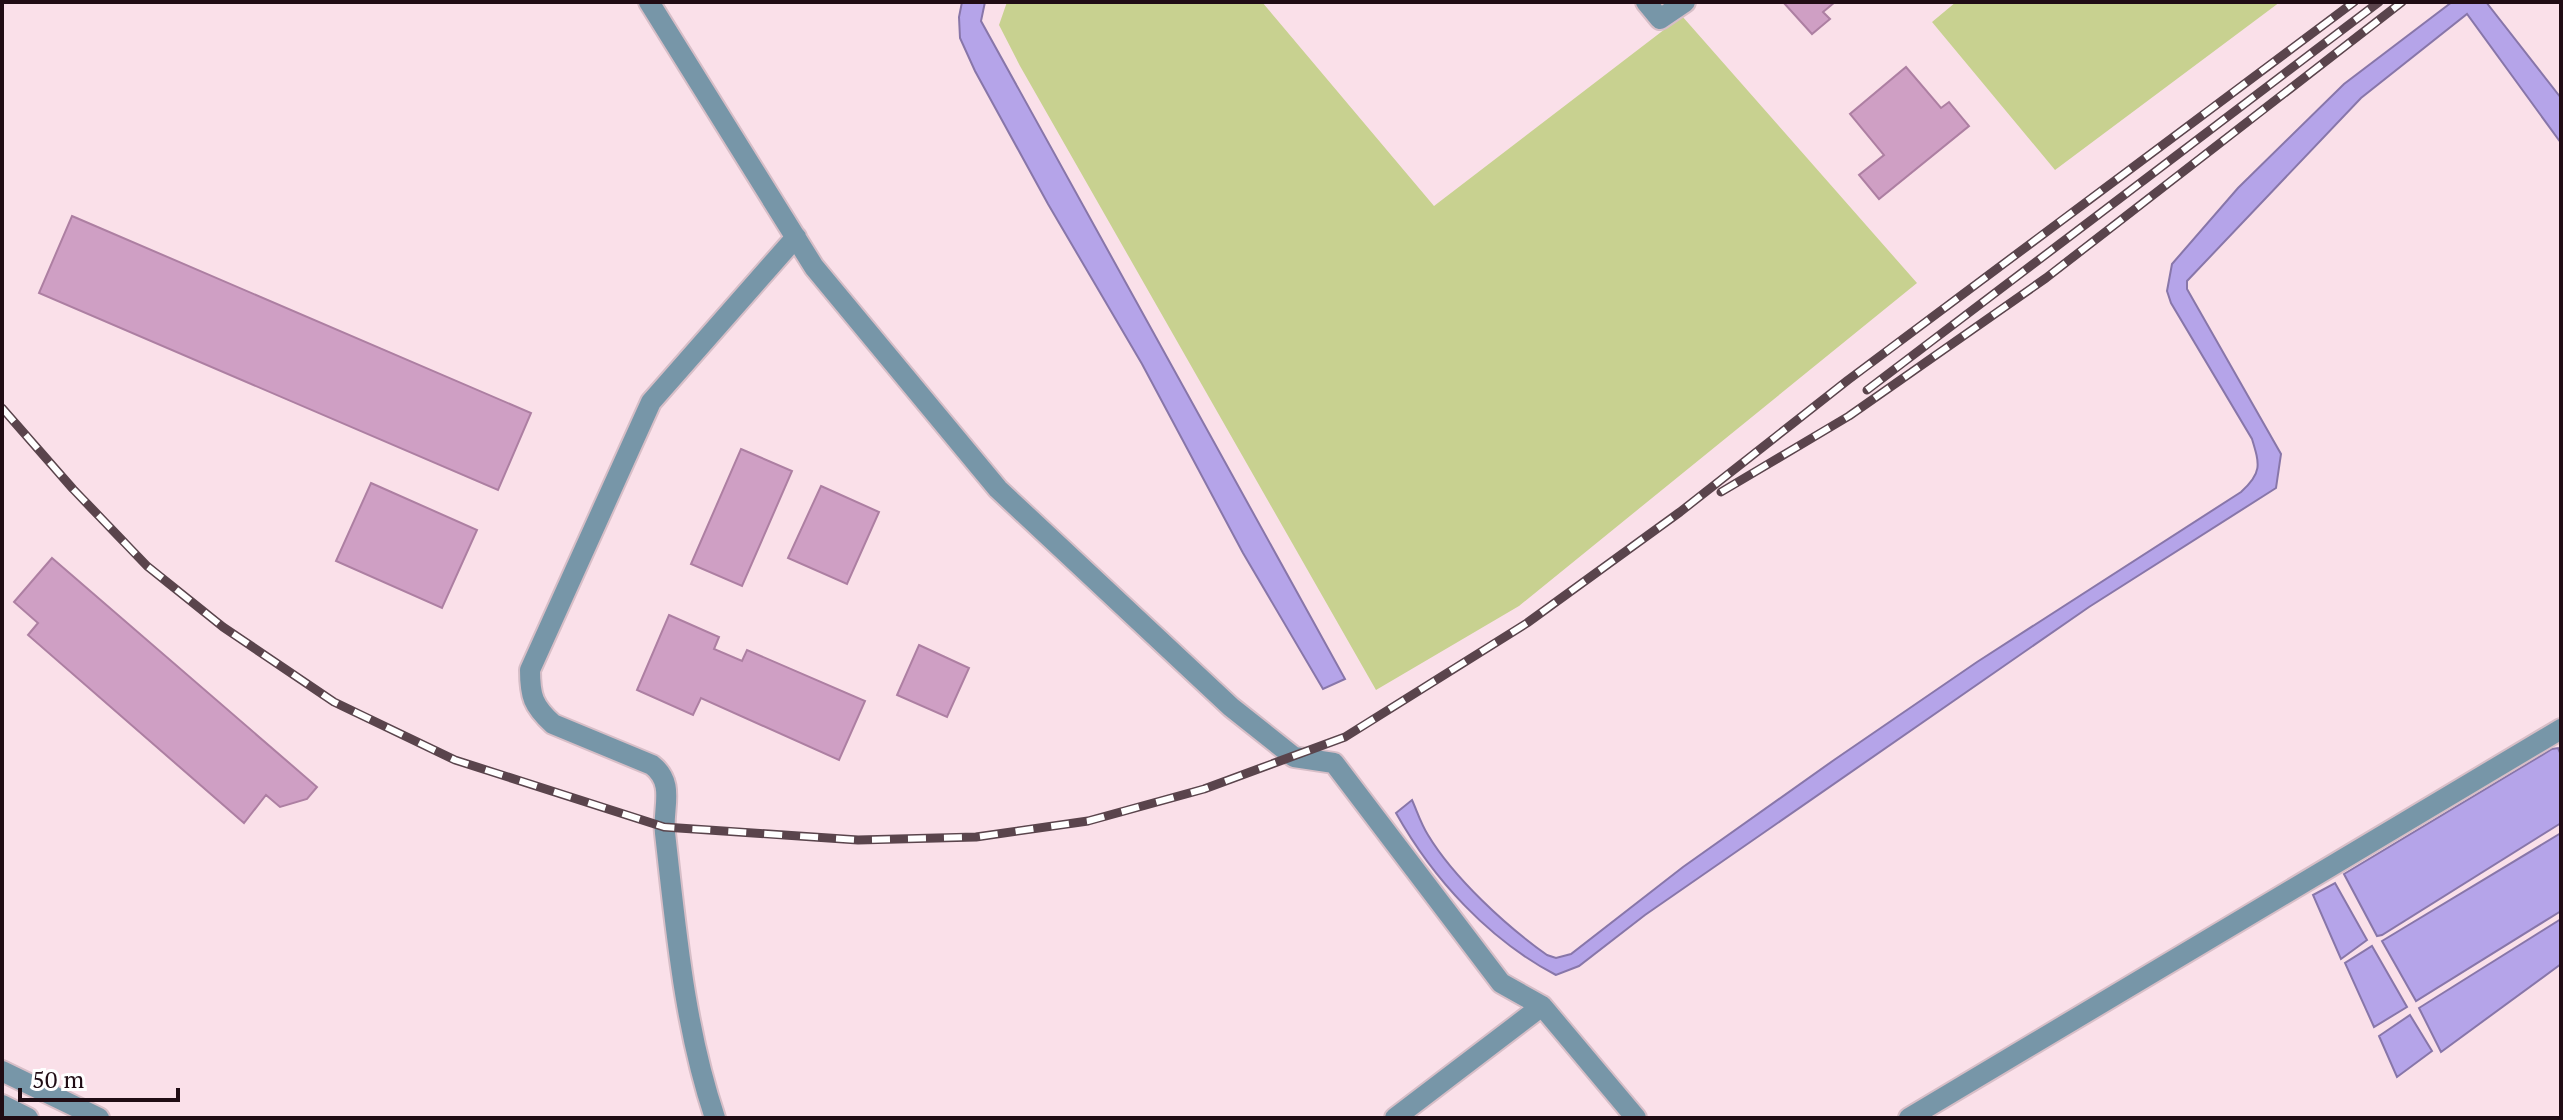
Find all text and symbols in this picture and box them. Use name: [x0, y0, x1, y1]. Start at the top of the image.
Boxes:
scale bar: [20, 1052, 178, 1102]
text: 50 m: [32, 1063, 84, 1095]

